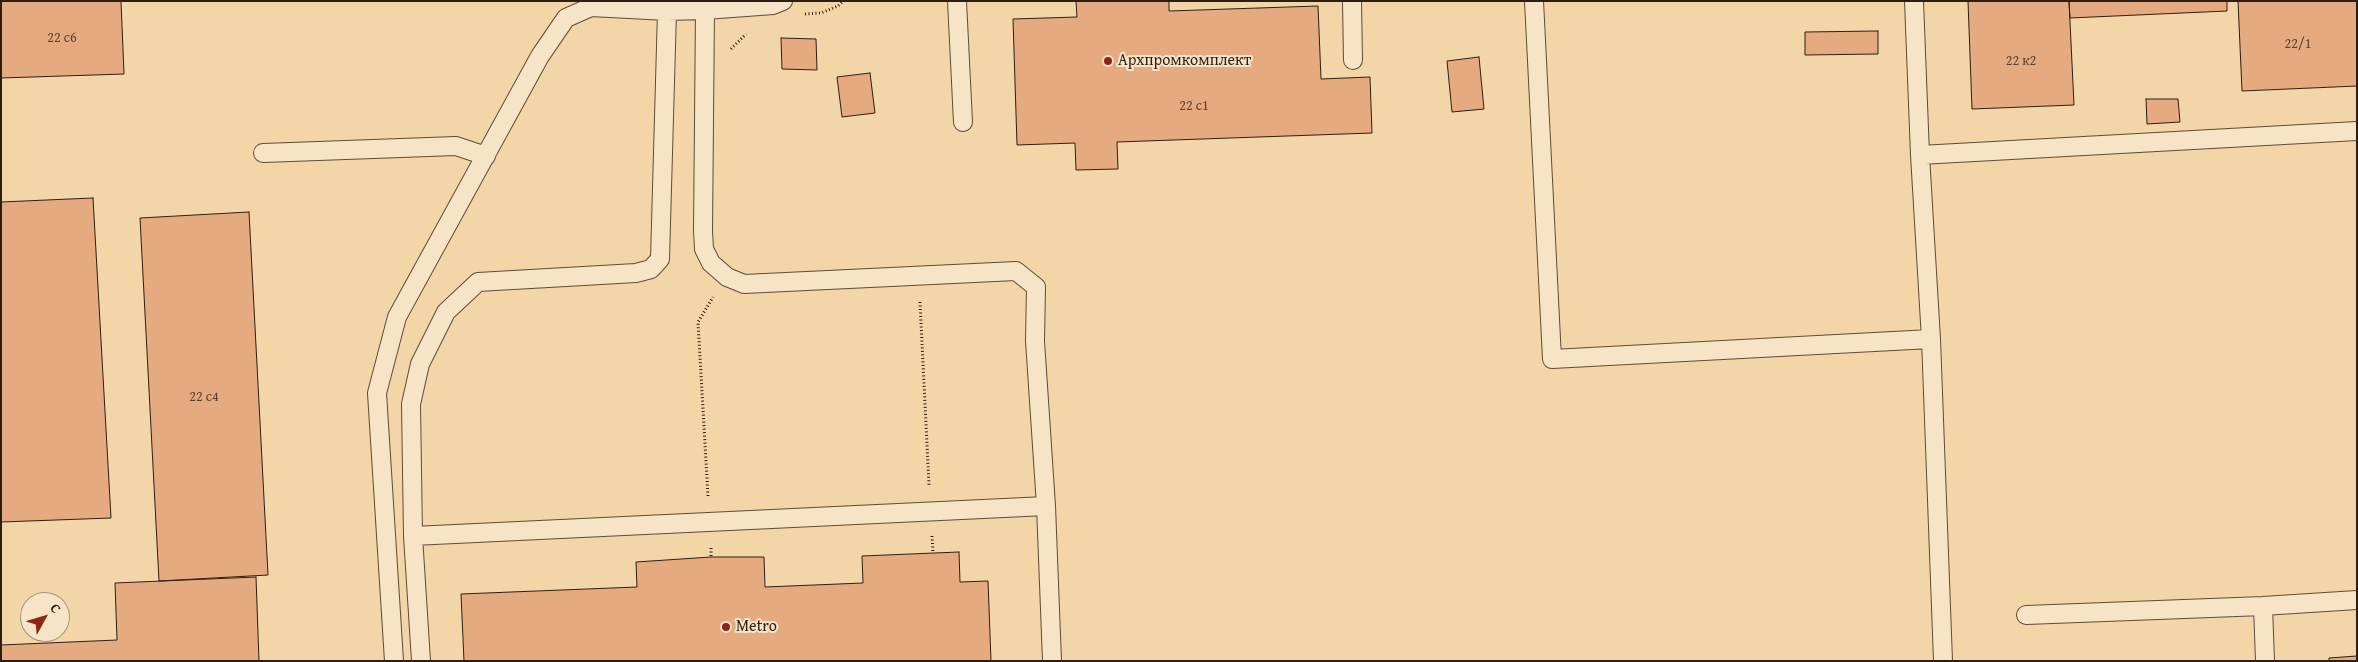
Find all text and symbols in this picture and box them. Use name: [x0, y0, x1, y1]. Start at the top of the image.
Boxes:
house number: 22 с6: [47, 30, 77, 46]
house number: 22/1: [2285, 36, 2311, 52]
place label: Архпромкомплект: [1118, 51, 1251, 71]
house number: 22 к2: [2006, 53, 2036, 69]
marker: Архпромкомплект: [1102, 55, 1114, 67]
house number: 22 с1: [1179, 98, 1209, 114]
house number: 22 с4: [189, 389, 219, 405]
north arrow: [20, 592, 70, 642]
text: С: [46, 599, 66, 618]
place label: Metro: [736, 617, 777, 637]
marker: Metro: [720, 621, 732, 633]

